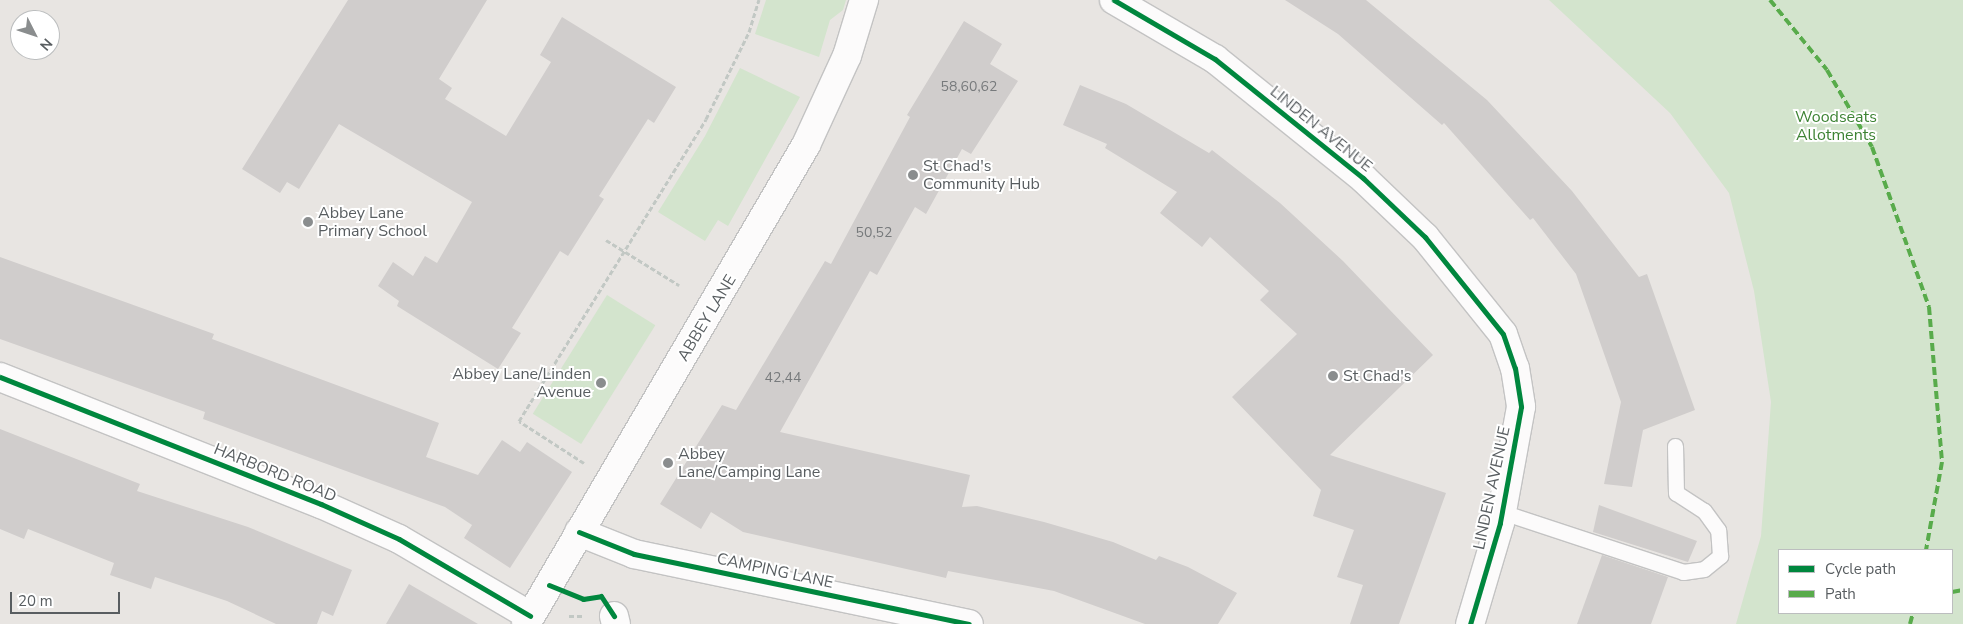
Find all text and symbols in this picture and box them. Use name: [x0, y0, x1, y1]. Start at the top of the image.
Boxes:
north arrow: [10, 10, 60, 60]
text: N: [35, 34, 57, 55]
house number: 58,60,62: [941, 79, 997, 95]
street label: LINDEN AVENUE: [1266, 82, 1376, 176]
park label: Woodseats Allotments: [1795, 107, 1877, 145]
place label: St Chad's Community Hub: [923, 156, 1040, 194]
marker: St Chad's Community Hub: [907, 169, 919, 181]
place label: Abbey Lane Primary School: [318, 203, 427, 241]
marker: Abbey Lane Primary School: [302, 216, 314, 228]
house number: 50,52: [856, 225, 892, 241]
street label: ABBEY LANE: [674, 271, 740, 365]
place label: Abbey Lane/Linden Avenue: [452, 364, 591, 402]
place label: St Chad's: [1343, 366, 1411, 386]
house number: 42,44: [765, 370, 801, 386]
marker: St Chad's: [1327, 370, 1339, 382]
marker: Abbey Lane/Linden Avenue: [595, 377, 607, 389]
street label: LINDEN AVENUE: [1470, 425, 1514, 551]
street label: HARBORD ROAD: [211, 440, 339, 506]
place label: Abbey Lane/Camping Lane: [678, 444, 820, 482]
marker: Abbey Lane/Camping Lane: [662, 457, 674, 469]
street label: CAMPING LANE: [715, 549, 835, 593]
legend: [1778, 549, 1953, 614]
text: Cycle path: [1825, 559, 1896, 579]
scale bar: [12, 582, 122, 614]
text: Path: [1825, 584, 1856, 604]
text: 20 m: [18, 591, 53, 611]

